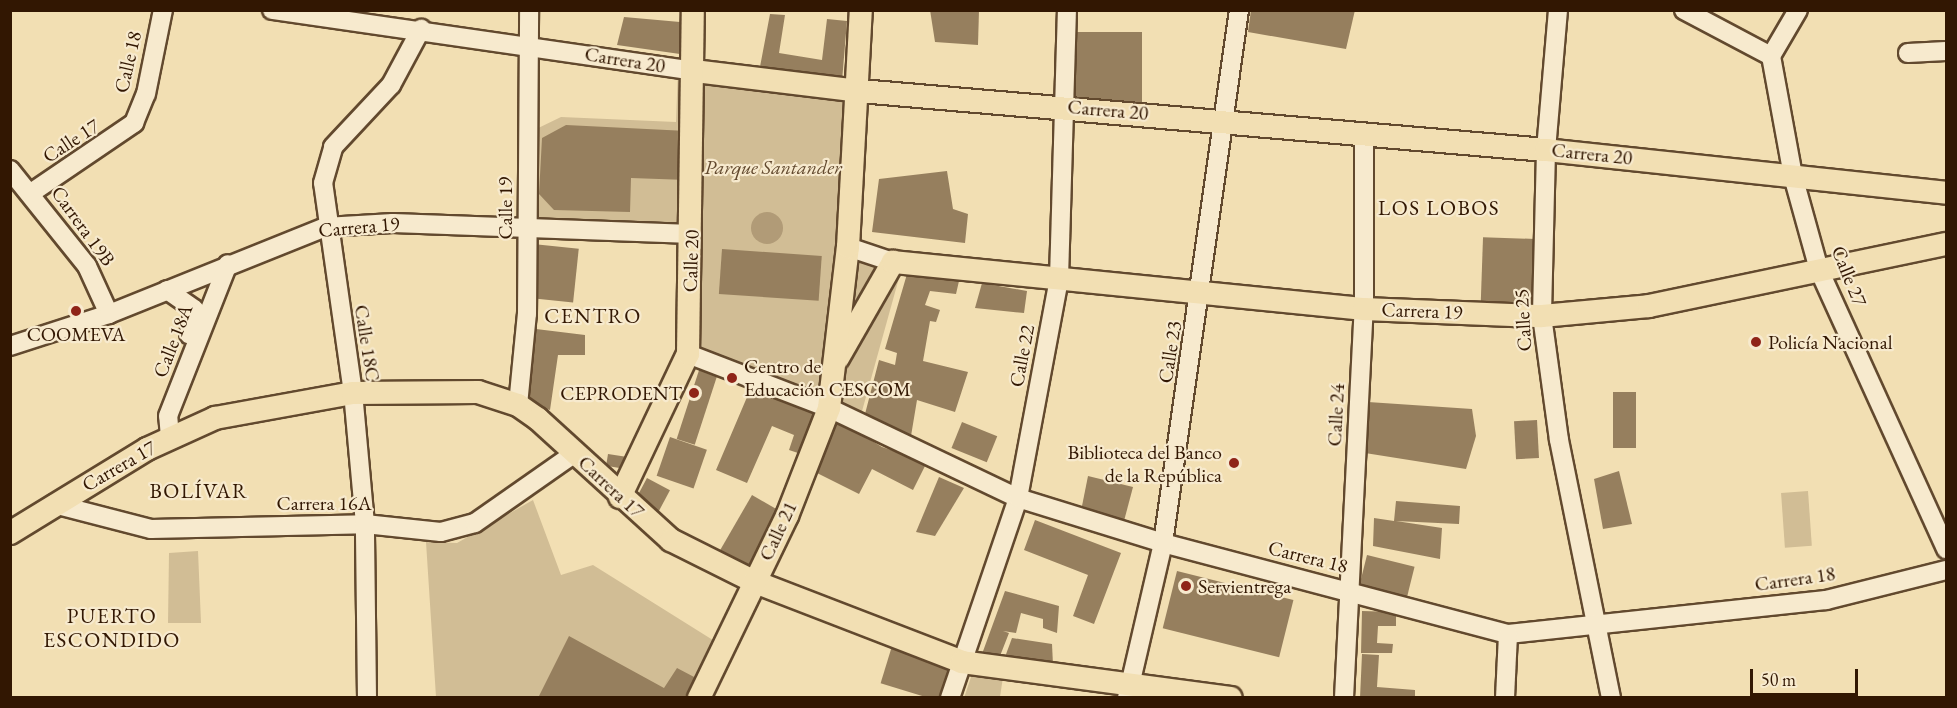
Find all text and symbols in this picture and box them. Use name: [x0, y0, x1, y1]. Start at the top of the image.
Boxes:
street label: Calle 18: [109, 29, 147, 95]
street label: Carrera 20: [583, 42, 667, 78]
street label: Carrera 20: [1067, 95, 1149, 125]
street label: Calle 17: [38, 114, 104, 168]
street label: Carrera 20: [1550, 138, 1634, 170]
park label: Parque Santander: [704, 155, 842, 179]
street label: Calle 19: [493, 177, 517, 239]
street label: Carrera 19B: [46, 181, 120, 271]
district label: LOS LOBOS: [1378, 195, 1500, 221]
street label: Carrera 19: [318, 212, 400, 242]
street label: Calle 20: [678, 229, 704, 293]
street label: Calle 27: [1826, 242, 1872, 310]
street label: Calle 25: [1509, 288, 1537, 352]
street label: Carrera 19: [1381, 298, 1463, 324]
street label: Calle 18A: [148, 301, 198, 381]
marker: COOMEVA: [67, 302, 85, 320]
street label: Calle 18C: [349, 303, 385, 383]
district label: CENTRO: [544, 303, 642, 329]
street label: Calle 23: [1153, 319, 1187, 385]
place label: COOMEVA: [27, 322, 125, 346]
street label: Calle 22: [1004, 323, 1040, 389]
place label: Policía Nacional: [1768, 330, 1892, 354]
marker: Policía Nacional: [1749, 335, 1763, 349]
place label: Centro de Educación CESCOM: [744, 354, 911, 401]
marker: Centro de Educación CESCOM: [725, 371, 739, 385]
place label: CEPRODENT: [560, 381, 682, 405]
street label: Calle 24: [1322, 383, 1350, 447]
marker: CEPRODENT: [687, 386, 701, 400]
street label: Carrera 17: [78, 435, 160, 497]
place label: Biblioteca del Banco de la República: [1067, 440, 1222, 487]
street label: Carrera 17: [573, 451, 649, 523]
marker: Biblioteca del Banco de la República: [1227, 456, 1241, 470]
district label: BOLÍVAR: [149, 478, 249, 504]
street label: Carrera 16A: [276, 491, 372, 515]
street label: Calle 21: [754, 497, 802, 565]
street label: Carrera 18: [1266, 536, 1350, 578]
street label: Carrera 18: [1753, 561, 1837, 597]
place label: Servientrega: [1198, 574, 1291, 598]
marker: Servientrega: [1179, 579, 1193, 593]
district label: PUERTO ESCONDIDO: [43, 603, 181, 653]
scale bar: [1753, 657, 1861, 695]
text: 50 m: [1761, 668, 1796, 691]

